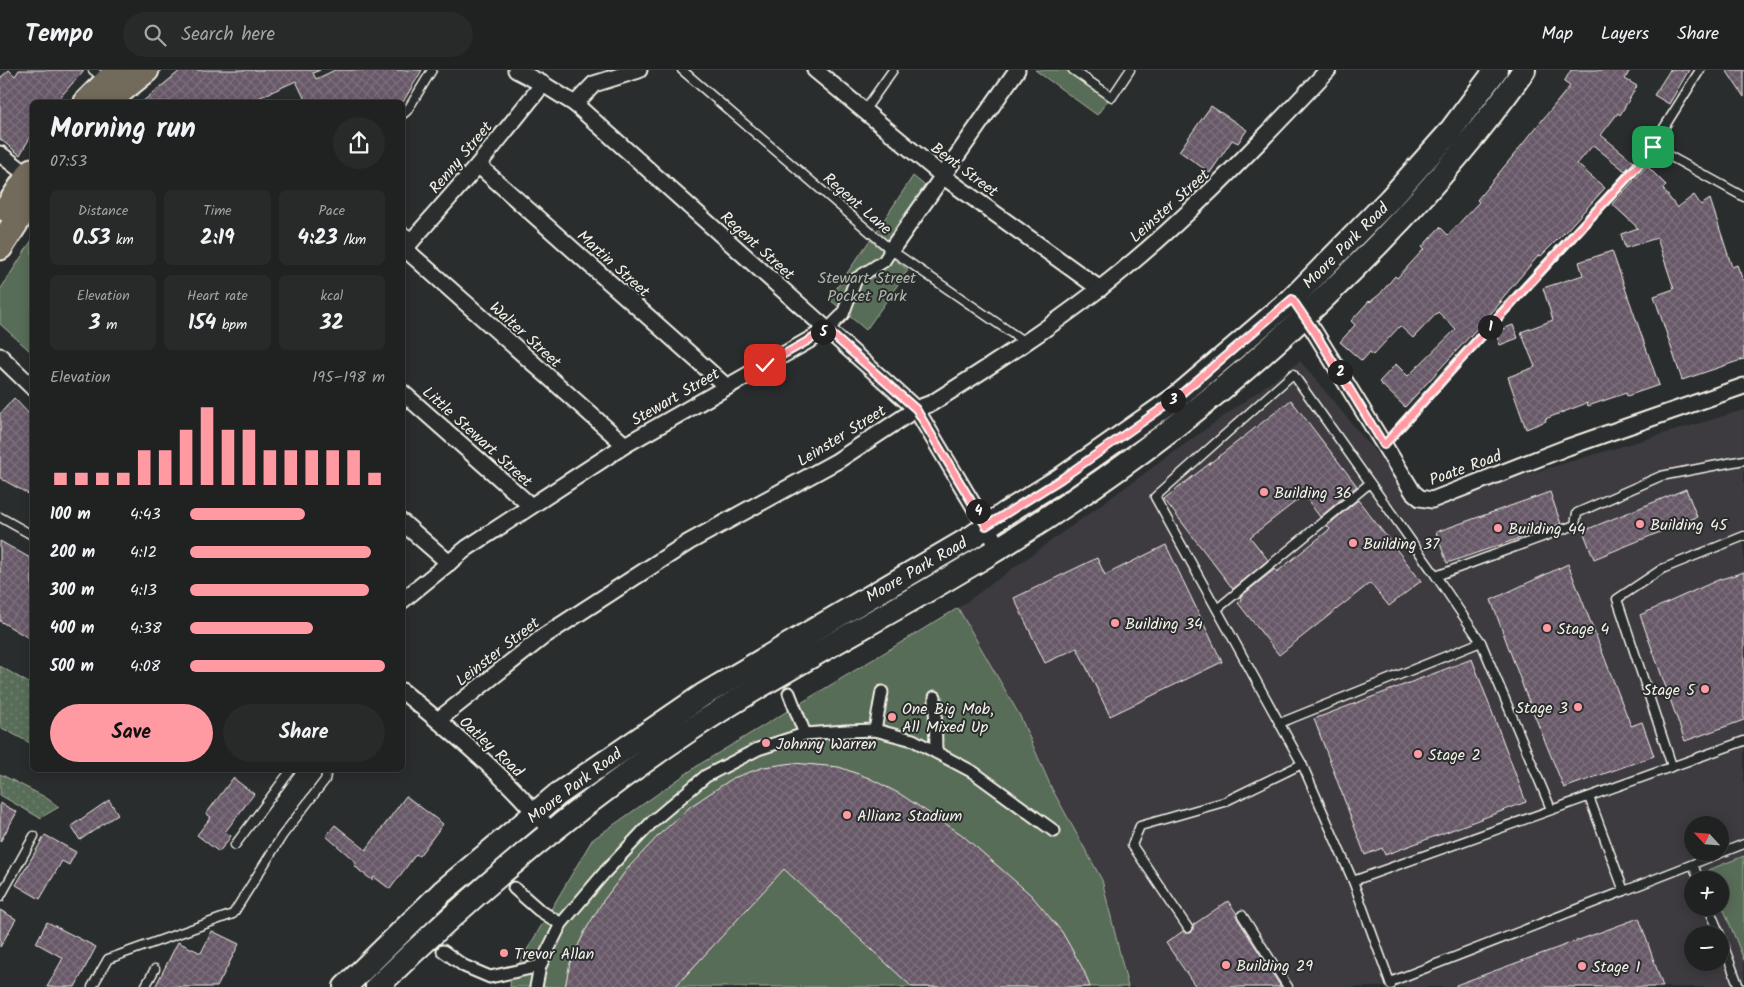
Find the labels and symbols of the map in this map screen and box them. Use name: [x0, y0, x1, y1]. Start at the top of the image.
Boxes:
street label: Renny Street: [423, 116, 500, 200]
pin: [1632, 126, 1674, 168]
street label: Bent Street: [925, 136, 1004, 204]
street label: Leinster Street: [1124, 163, 1216, 249]
street label: Regent Lane: [817, 167, 897, 241]
street label: Moore Park Road: [1297, 196, 1396, 295]
street label: Regent Street: [714, 206, 801, 287]
street label: Martin Street: [571, 224, 656, 304]
park label: Stewart Street Pocket Park: [818, 266, 917, 309]
street label: Walter Street: [483, 296, 567, 375]
pin: 1: [1478, 314, 1502, 340]
pin: 5: [810, 320, 836, 344]
pin: [744, 344, 786, 386]
pin: 2: [1328, 360, 1352, 384]
street label: Stewart Street: [627, 361, 725, 433]
street label: Little Stewart Street: [416, 381, 538, 494]
pin: 3: [1160, 388, 1186, 412]
street label: Leinster Street: [792, 399, 892, 474]
street label: Poate Road: [1426, 443, 1506, 493]
place label: Building 36: [1274, 481, 1352, 506]
marker: Building 36: [1258, 486, 1270, 498]
pin: 4: [966, 498, 990, 524]
place label: Building 45: [1650, 513, 1729, 538]
place label: Building 44: [1508, 517, 1586, 542]
marker: Building 45: [1634, 518, 1646, 530]
marker: Building 44: [1492, 522, 1504, 534]
street label: Moore Park Road: [861, 531, 973, 610]
place label: Building 37: [1363, 532, 1440, 557]
marker: Building 37: [1347, 537, 1359, 549]
street label: Leinster Street: [451, 611, 546, 693]
place label: Building 34: [1125, 612, 1203, 637]
marker: Building 34: [1109, 617, 1121, 629]
place label: Stage 4: [1557, 617, 1609, 642]
marker: Stage 4: [1541, 622, 1553, 634]
place label: Stage 5: [1643, 678, 1696, 703]
marker: Stage 5: [1699, 683, 1711, 695]
place label: Stage 3: [1515, 696, 1568, 721]
place label: One Big Mob, All Mixed Up: [902, 697, 994, 740]
marker: Stage 3: [1572, 701, 1584, 713]
street label: Oatley Road: [453, 710, 530, 784]
marker: One Big Mob, All Mixed Up: [886, 711, 898, 723]
place label: Johnny Warren: [776, 732, 877, 757]
marker: Johnny Warren: [760, 737, 772, 749]
street label: Moore Park Road: [522, 741, 629, 830]
place label: Stage 2: [1428, 743, 1481, 768]
marker: Stage 2: [1412, 748, 1424, 760]
place label: Allianz Stadium: [857, 804, 963, 829]
marker: Allianz Stadium: [841, 809, 853, 821]
north arrow: [1684, 816, 1729, 861]
place label: Trevor Allan: [514, 942, 594, 967]
marker: Trevor Allan: [498, 947, 510, 959]
place label: Building 29: [1236, 954, 1313, 979]
place label: Stage 1: [1592, 955, 1640, 980]
marker: Building 29: [1220, 959, 1232, 971]
marker: Stage 1: [1576, 960, 1588, 972]

